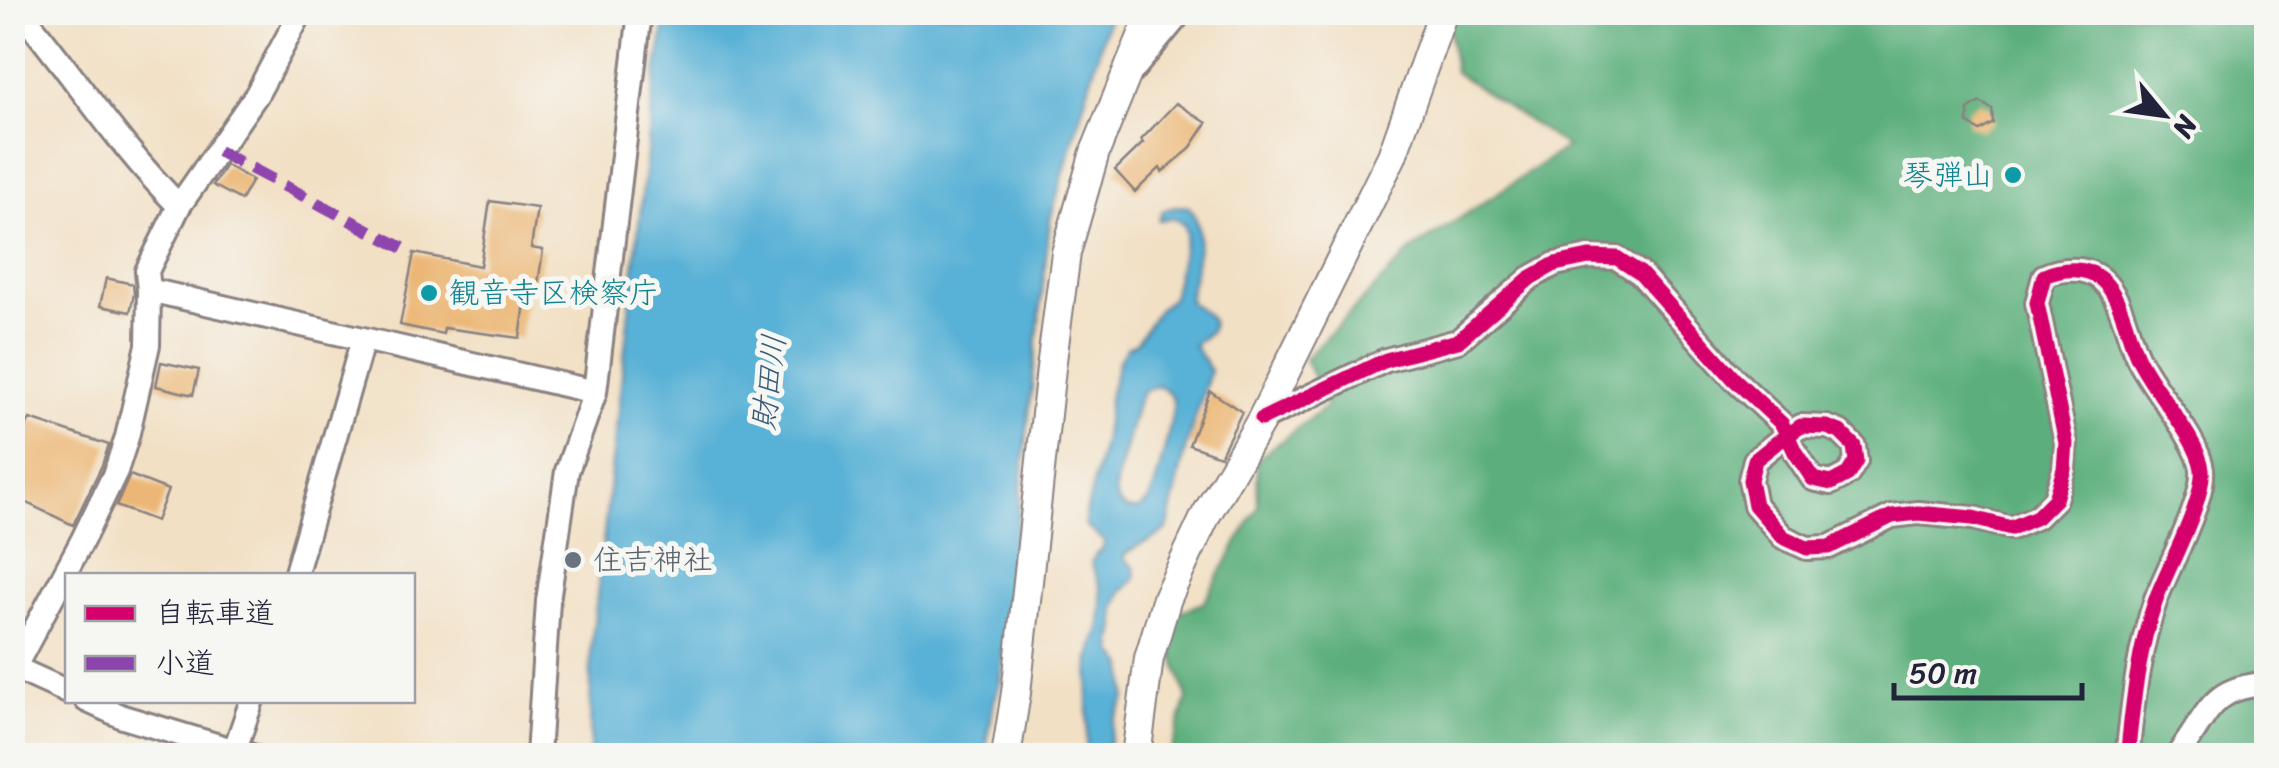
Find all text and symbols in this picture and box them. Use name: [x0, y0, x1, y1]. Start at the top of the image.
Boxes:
north arrow: [2114, 65, 2214, 165]
text: N: [2159, 106, 2212, 148]
place label: 琴弾山: [1903, 148, 1993, 202]
marker: 琴弾山: [2002, 164, 2024, 186]
place label: 観音寺区検察庁: [449, 266, 659, 320]
marker: 観音寺区検察庁: [418, 282, 440, 304]
water label: 財田川: [735, 331, 803, 433]
place label: 住吉神社: [593, 533, 713, 587]
marker: 住吉神社: [562, 549, 584, 571]
legend: [65, 573, 415, 703]
text: 自転車道: [155, 586, 275, 640]
text: 小道: [155, 636, 215, 690]
scale bar: [1894, 638, 2082, 700]
text: 50 m: [1909, 646, 1977, 700]

